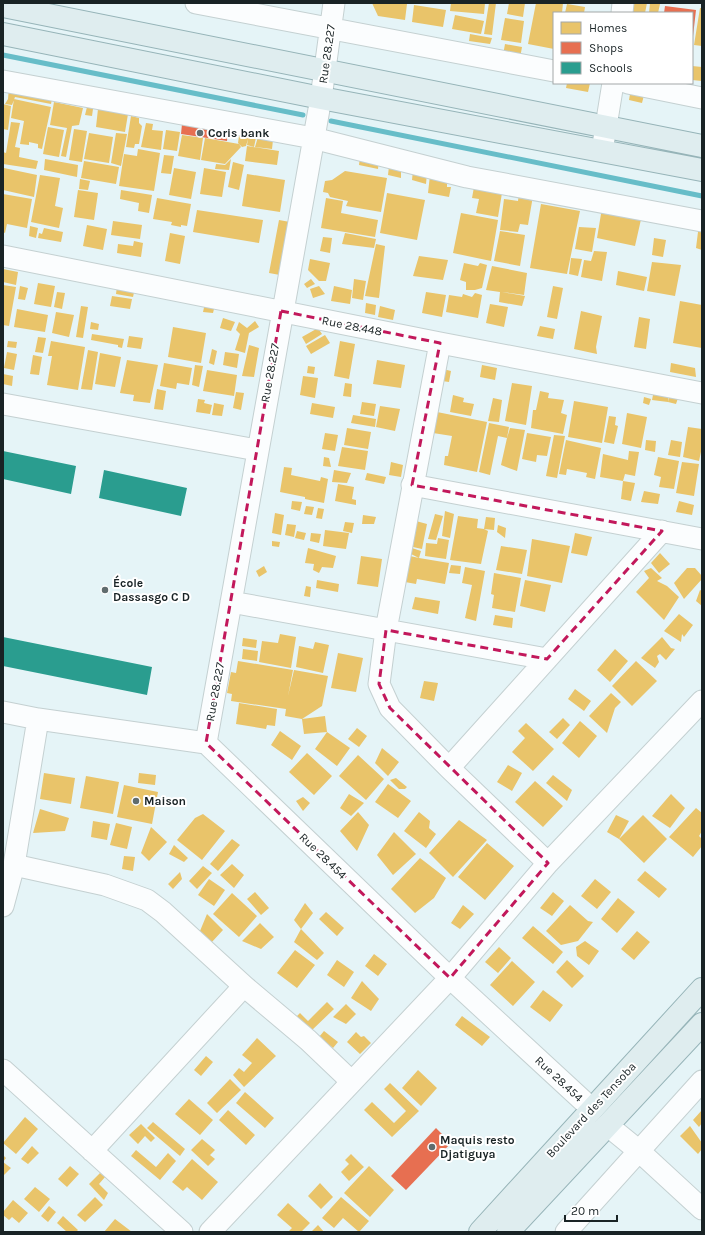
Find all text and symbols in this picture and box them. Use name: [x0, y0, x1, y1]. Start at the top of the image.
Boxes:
legend: [553, 12, 693, 84]
text: Homes: [589, 21, 627, 35]
street label: Rue 28.227: [316, 23, 338, 85]
text: Shops: [589, 41, 623, 55]
text: Schools: [589, 61, 632, 75]
place label: Coris bank: [208, 126, 269, 140]
marker: Coris bank: [195, 128, 205, 138]
street label: Rue 28.448: [321, 313, 383, 339]
street label: Rue 28.227: [258, 342, 282, 404]
place label: École Dassasgo C D: [113, 575, 190, 604]
marker: École Dassasgo C D: [100, 585, 110, 595]
street label: Rue 28.227: [203, 661, 227, 723]
place label: Maison: [144, 794, 186, 808]
marker: Maison: [131, 796, 141, 806]
street label: Rue 28.454: [296, 830, 350, 882]
street label: Rue 28.454: [532, 1053, 586, 1105]
street label: Boulevard des Tensoba: [543, 1059, 639, 1161]
place label: Maquis resto Djatiguya: [440, 1133, 515, 1161]
marker: Maquis resto Djatiguya: [427, 1142, 437, 1152]
scale bar: [565, 1197, 617, 1223]
text: 20 m: [571, 1204, 599, 1218]

